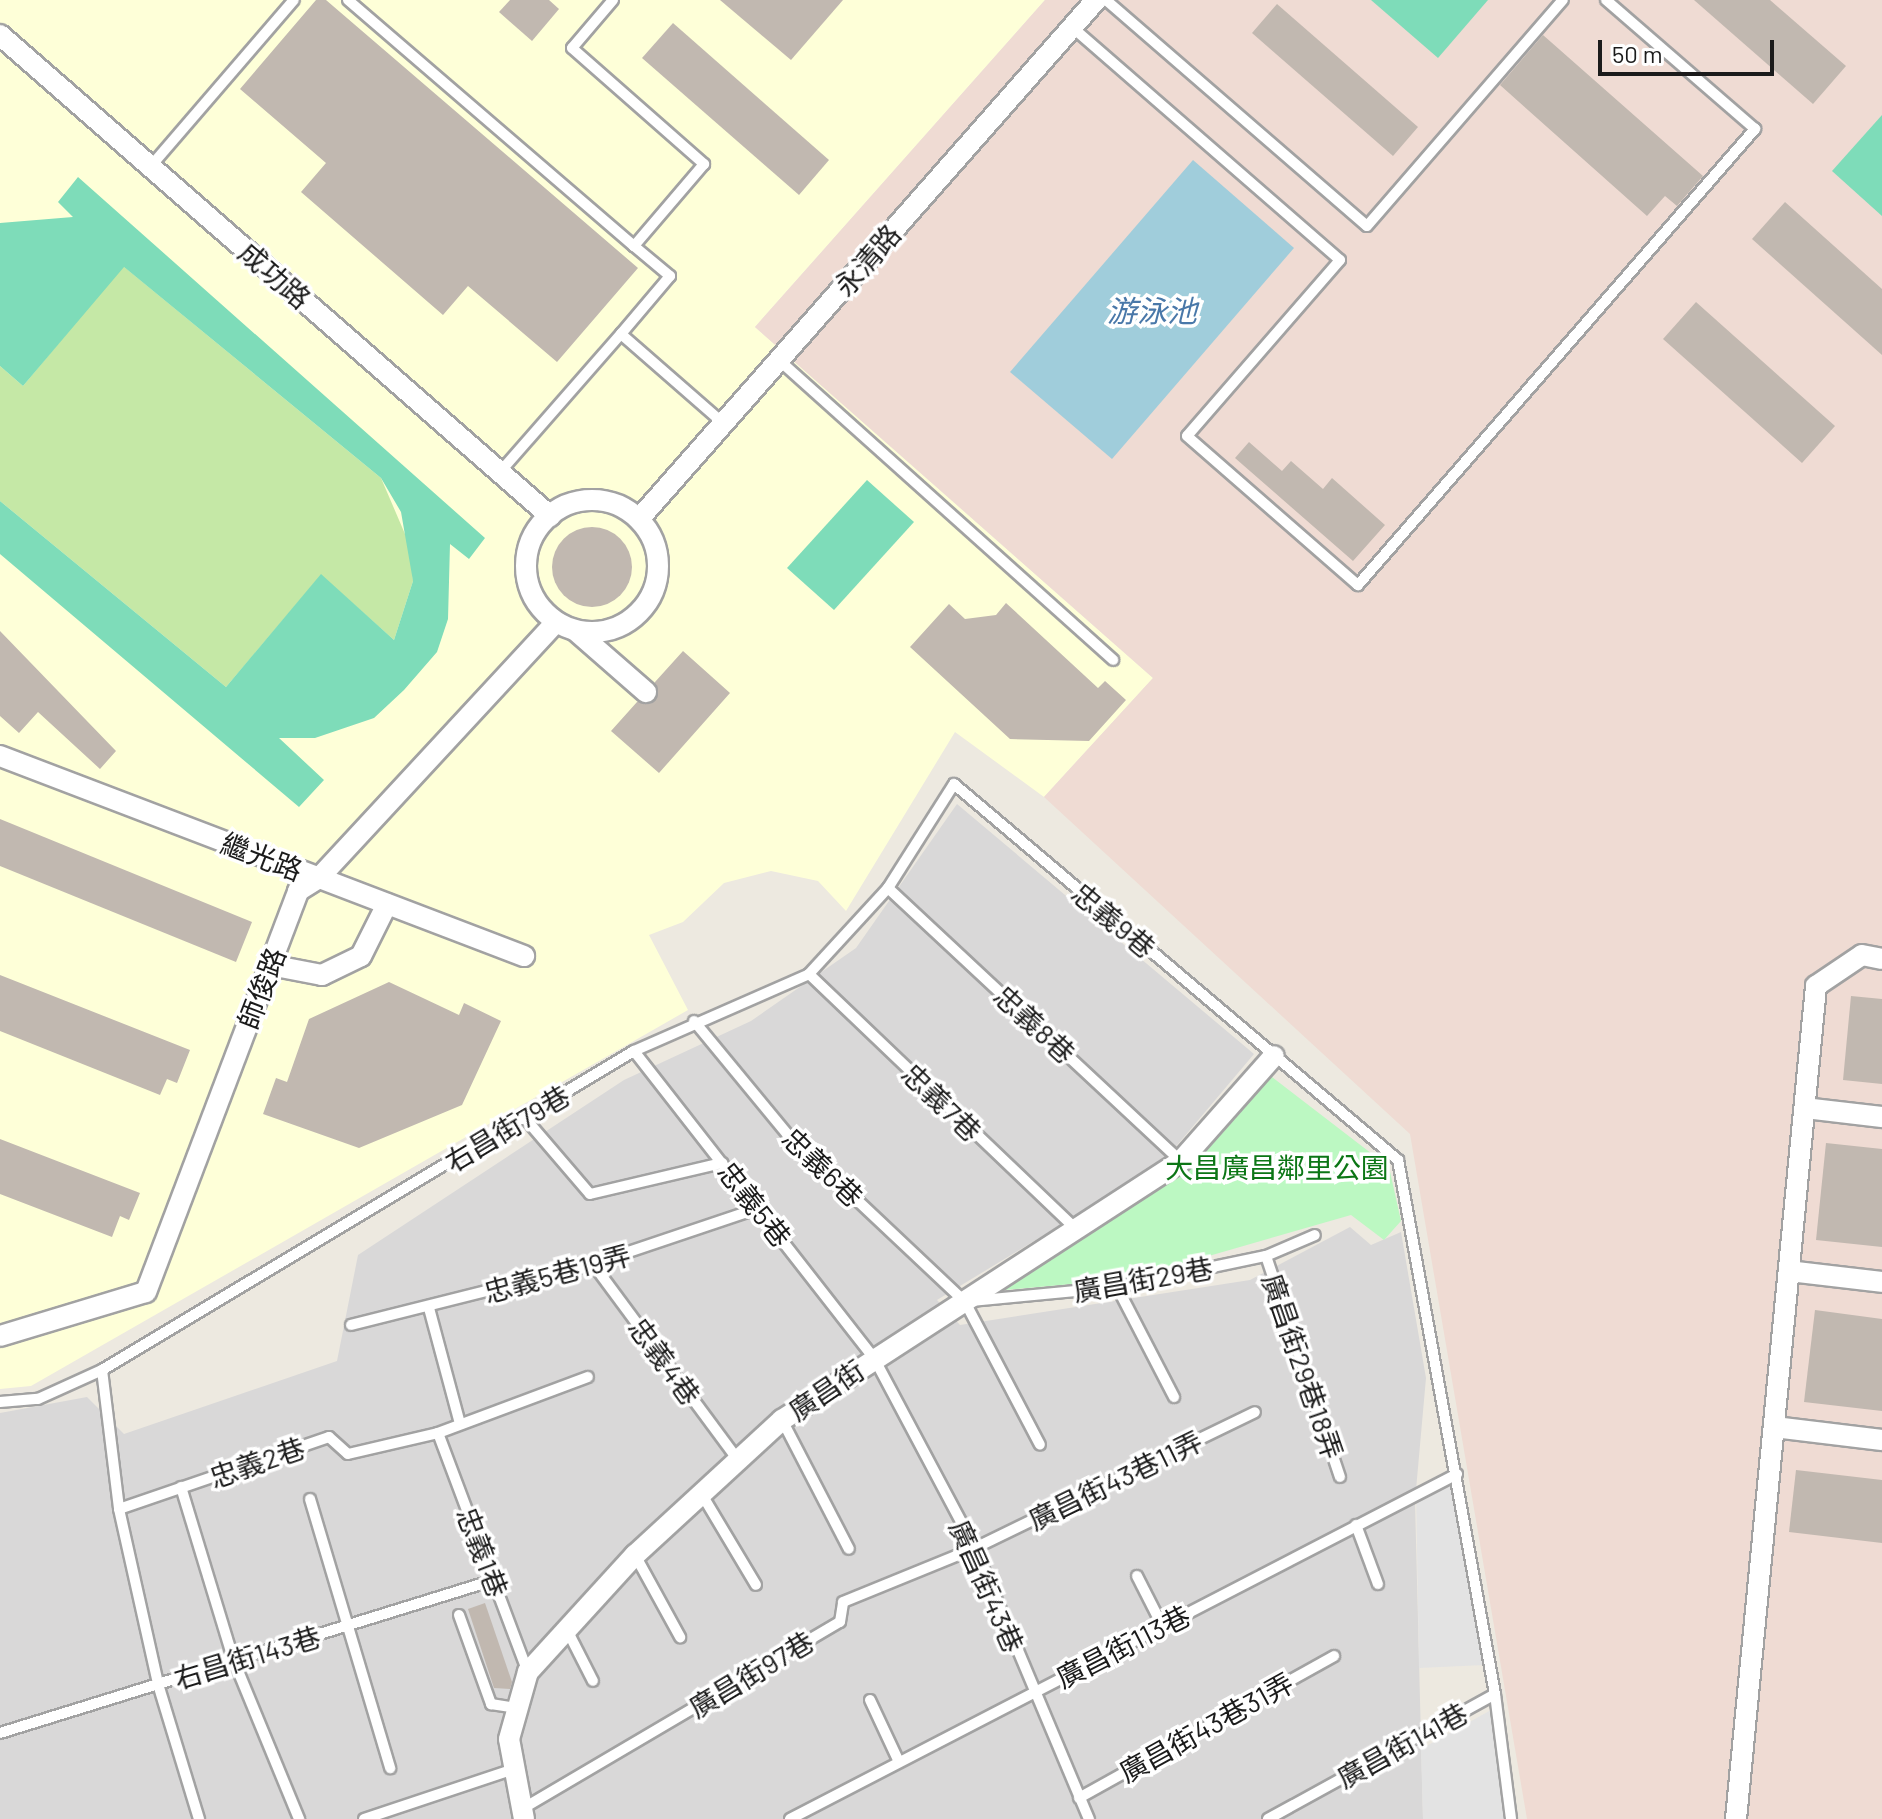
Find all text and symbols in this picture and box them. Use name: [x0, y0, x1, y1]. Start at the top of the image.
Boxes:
scale bar: [1602, 24, 1778, 74]
text: 50 m: [1612, 39, 1663, 68]
street label: 永清路: [827, 217, 907, 303]
street label: 成功路: [232, 235, 318, 315]
water label: 游泳池: [1107, 292, 1197, 328]
street label: 繼光路: [217, 825, 307, 887]
street label: 忠義9巷: [1065, 875, 1163, 965]
street label: 師俊路: [230, 943, 292, 1033]
street label: 忠義8巷: [987, 978, 1083, 1070]
street label: 忠義7巷: [895, 1056, 989, 1148]
street label: 右昌街79巷: [438, 1078, 576, 1178]
street label: 忠義6巷: [776, 1121, 870, 1213]
park label: 大昌廣昌鄰里公園: [1165, 1150, 1389, 1184]
street label: 忠義5巷: [711, 1155, 799, 1253]
street label: 忠義5巷19弄: [480, 1237, 634, 1309]
street label: 廣昌街29巷: [1070, 1250, 1216, 1308]
street label: 廣昌街29巷18弄: [1256, 1269, 1350, 1463]
street label: 忠義4巷: [622, 1311, 708, 1411]
street label: 廣昌街: [782, 1353, 870, 1427]
street label: 廣昌街43巷11弄: [1022, 1423, 1208, 1537]
street label: 忠義2巷: [205, 1430, 309, 1494]
street label: 忠義1巷: [451, 1502, 515, 1602]
street label: 廣昌街43巷: [943, 1514, 1031, 1658]
street label: 廣昌街113巷: [1050, 1598, 1196, 1694]
street label: 右昌街143巷: [170, 1619, 324, 1695]
street label: 廣昌街97巷: [682, 1624, 820, 1724]
street label: 廣昌街43巷31弄: [1113, 1665, 1299, 1789]
street label: 廣昌街141巷: [1331, 1695, 1473, 1795]

